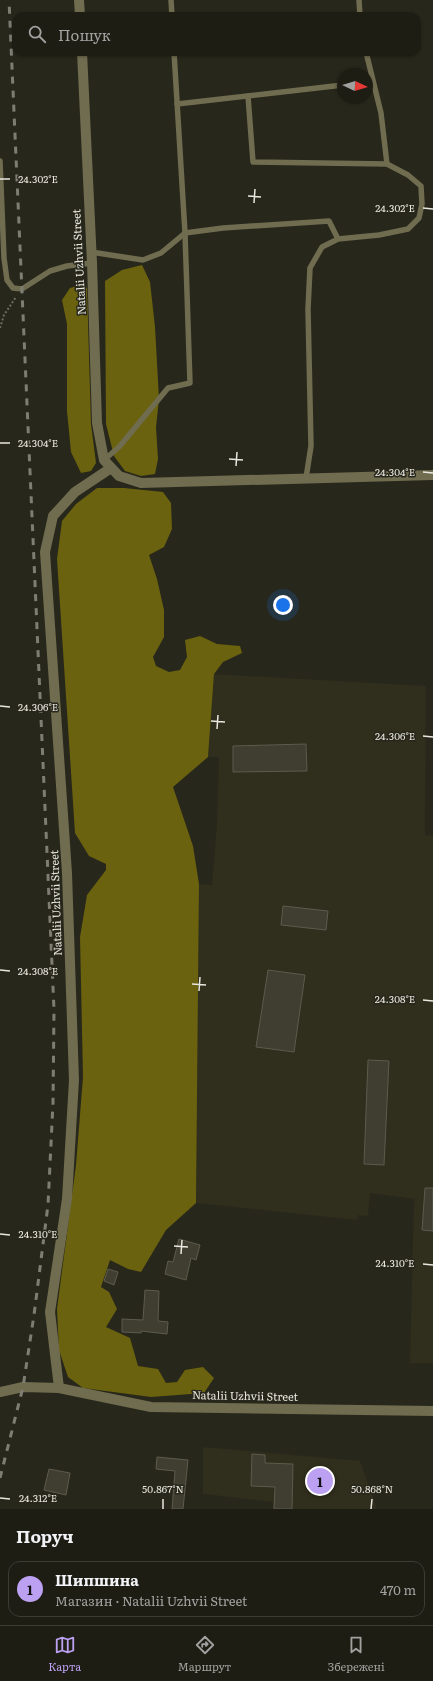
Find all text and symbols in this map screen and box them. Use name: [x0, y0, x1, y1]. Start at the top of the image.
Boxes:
search box: [12, 12, 421, 56]
icon: search: [26, 23, 48, 45]
text: Пошук: [58, 23, 111, 46]
north arrow: [337, 68, 373, 104]
text: 24.302°E: [18, 171, 58, 186]
text: 24.302°E: [375, 200, 415, 215]
street label: Natalii Uzhvii Street: [67, 208, 89, 315]
text: 24.304°E: [18, 435, 58, 450]
text: 24.304°E: [375, 464, 415, 479]
your location: [273, 595, 293, 615]
text: 24.306°E: [18, 699, 58, 714]
text: 24.306°E: [375, 728, 415, 743]
street label: Natalii Uzhvii Street: [45, 849, 65, 956]
text: 24.308°E: [18, 963, 58, 978]
text: 24.308°E: [375, 991, 415, 1006]
text: 24.310°E: [19, 1226, 57, 1241]
text: 24.310°E: [376, 1255, 414, 1270]
street label: Natalii Uzhvii Street: [192, 1386, 299, 1404]
pin: 1: [307, 1466, 333, 1496]
text: 50.867°N: [142, 1481, 184, 1496]
text: 50.868°N: [351, 1481, 393, 1496]
text: 24.312°E: [19, 1490, 57, 1505]
text: Поруч: [16, 1523, 73, 1548]
text: Шипшина: [55, 1568, 139, 1591]
text: 1: [27, 1580, 33, 1599]
text: 470 m: [380, 1580, 416, 1599]
text: Магазин · Natalii Uzhvii Street: [55, 1591, 247, 1610]
tab: Карта: [48, 1634, 81, 1674]
tab: Маршрут: [178, 1634, 231, 1674]
tab: Збережені: [328, 1634, 385, 1674]

